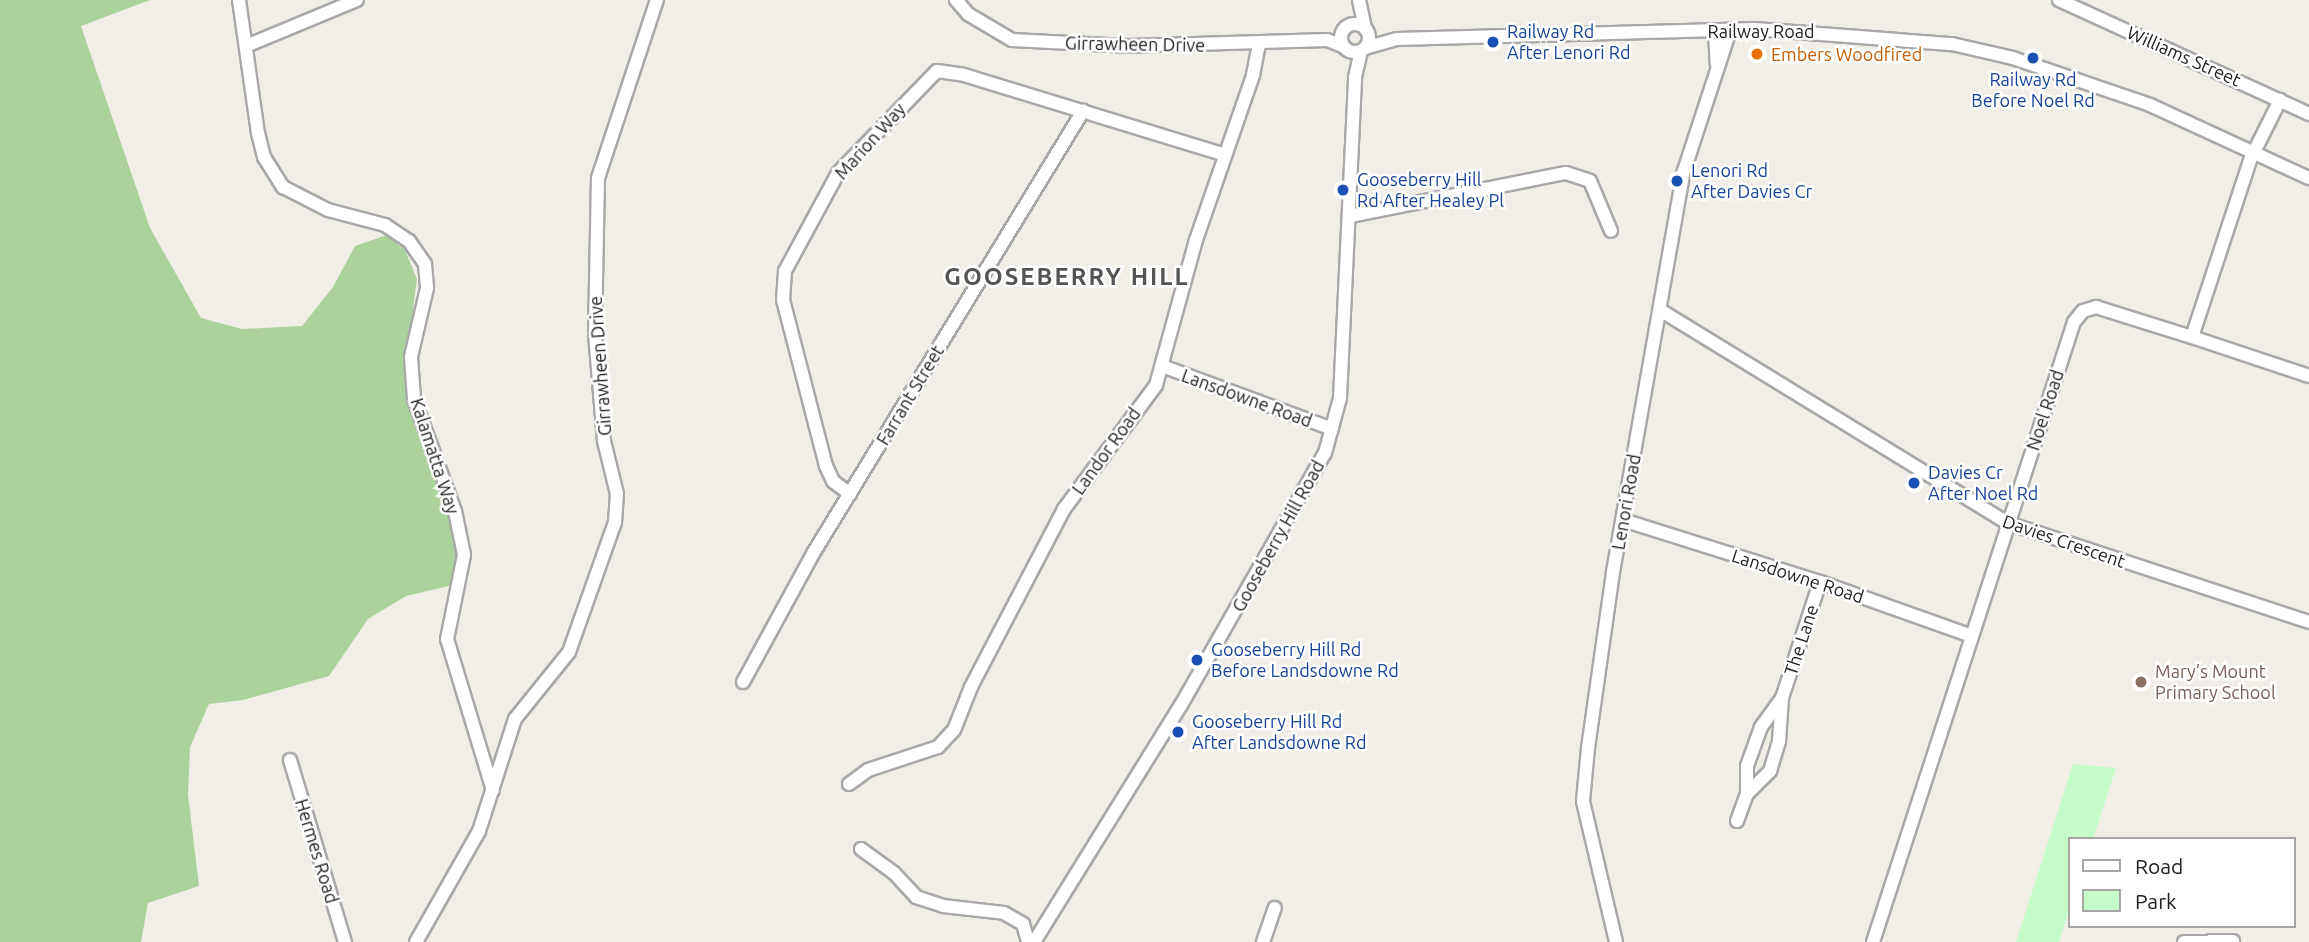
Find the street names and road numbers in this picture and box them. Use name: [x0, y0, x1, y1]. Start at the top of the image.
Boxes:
street label: Railway Road: [1708, 20, 1814, 42]
street label: Williams Street: [2124, 21, 2244, 91]
street label: Girrawheen Drive: [1065, 32, 1205, 56]
street label: Marion Way: [830, 98, 910, 184]
street label: Girrawheen Drive: [584, 295, 616, 437]
street label: Farrant Street: [872, 341, 948, 449]
street label: Lansdowne Road: [1179, 364, 1315, 432]
street label: Noel Road: [2022, 367, 2068, 453]
street label: Kalamatta Way: [406, 395, 464, 517]
street label: Landor Road: [1067, 403, 1145, 499]
street label: Lenori Road: [1607, 453, 1645, 551]
street label: Gooseberry Hill Road: [1227, 456, 1329, 616]
street label: Davies Crescent: [2000, 510, 2128, 572]
street label: Lansdowne Road: [1729, 545, 1867, 607]
street label: The Lane: [1779, 602, 1823, 678]
street label: Hermes Road: [291, 796, 343, 906]

